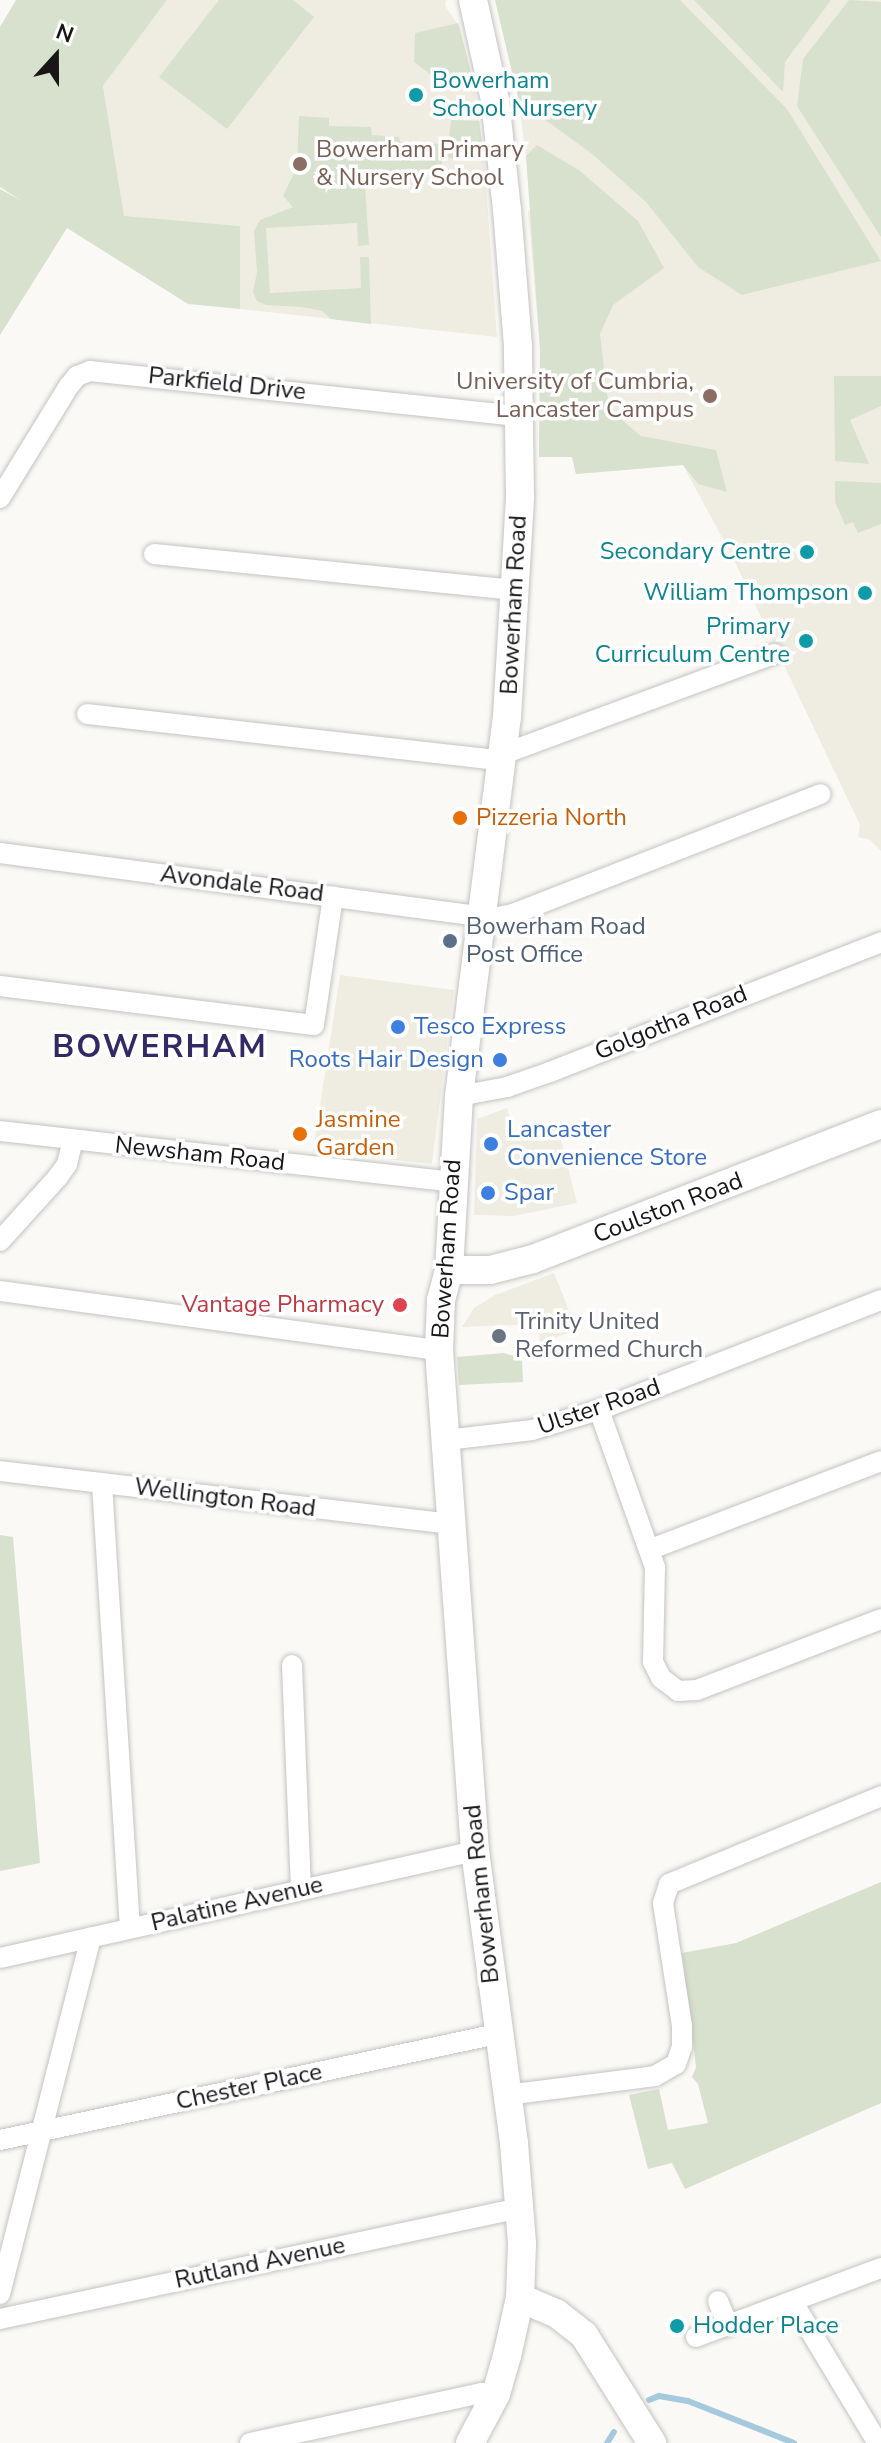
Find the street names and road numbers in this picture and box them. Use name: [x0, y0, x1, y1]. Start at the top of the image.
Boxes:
street label: Parkfield Drive: [147, 361, 307, 407]
street label: Bowerham Road: [495, 515, 533, 695]
street label: Avondale Road: [159, 860, 325, 908]
street label: Golgotha Road: [591, 979, 751, 1067]
street label: Newsham Road: [114, 1131, 286, 1177]
street label: Bowerham Road: [426, 1158, 468, 1340]
street label: Coulston Road: [589, 1166, 747, 1250]
street label: Ulster Road: [534, 1373, 664, 1441]
street label: Wellington Road: [133, 1473, 317, 1523]
street label: Bowerham Road: [458, 1803, 506, 1985]
street label: Palatine Avenue: [148, 1870, 326, 1938]
street label: Chester Place: [173, 2057, 325, 2117]
street label: Rutland Avenue: [172, 2231, 348, 2295]

